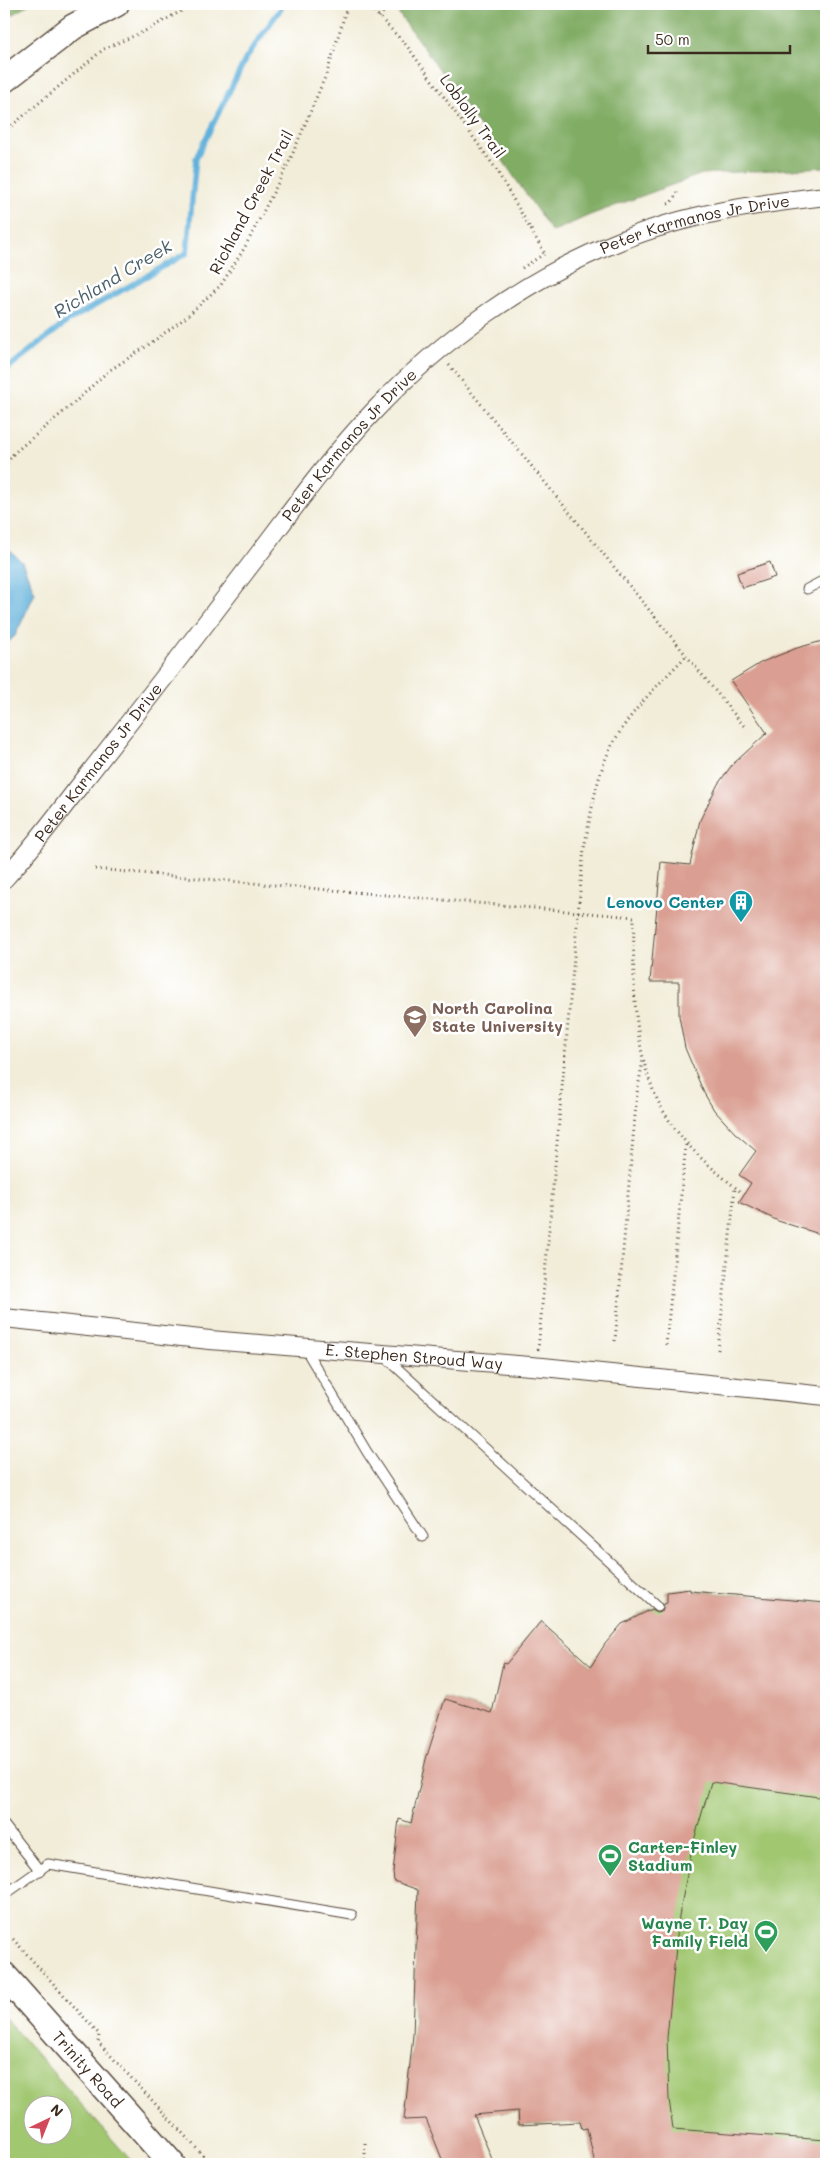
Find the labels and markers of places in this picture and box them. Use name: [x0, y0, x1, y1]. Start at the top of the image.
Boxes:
building icon: Lenovo Center: [728, 889, 754, 923]
place label: Lenovo Center: [607, 891, 724, 912]
place label: North Carolina State University: [432, 997, 563, 1036]
school or university icon: North Carolina State University: [402, 1004, 428, 1038]
place label: Carter-Finley Stadium: [628, 1836, 737, 1875]
sports icon: Carter-Finley Stadium: [597, 1843, 623, 1877]
place label: Wayne T. Day Family Field: [641, 1912, 748, 1951]
sports icon: Wayne T. Day Family Field: [753, 1919, 779, 1953]

